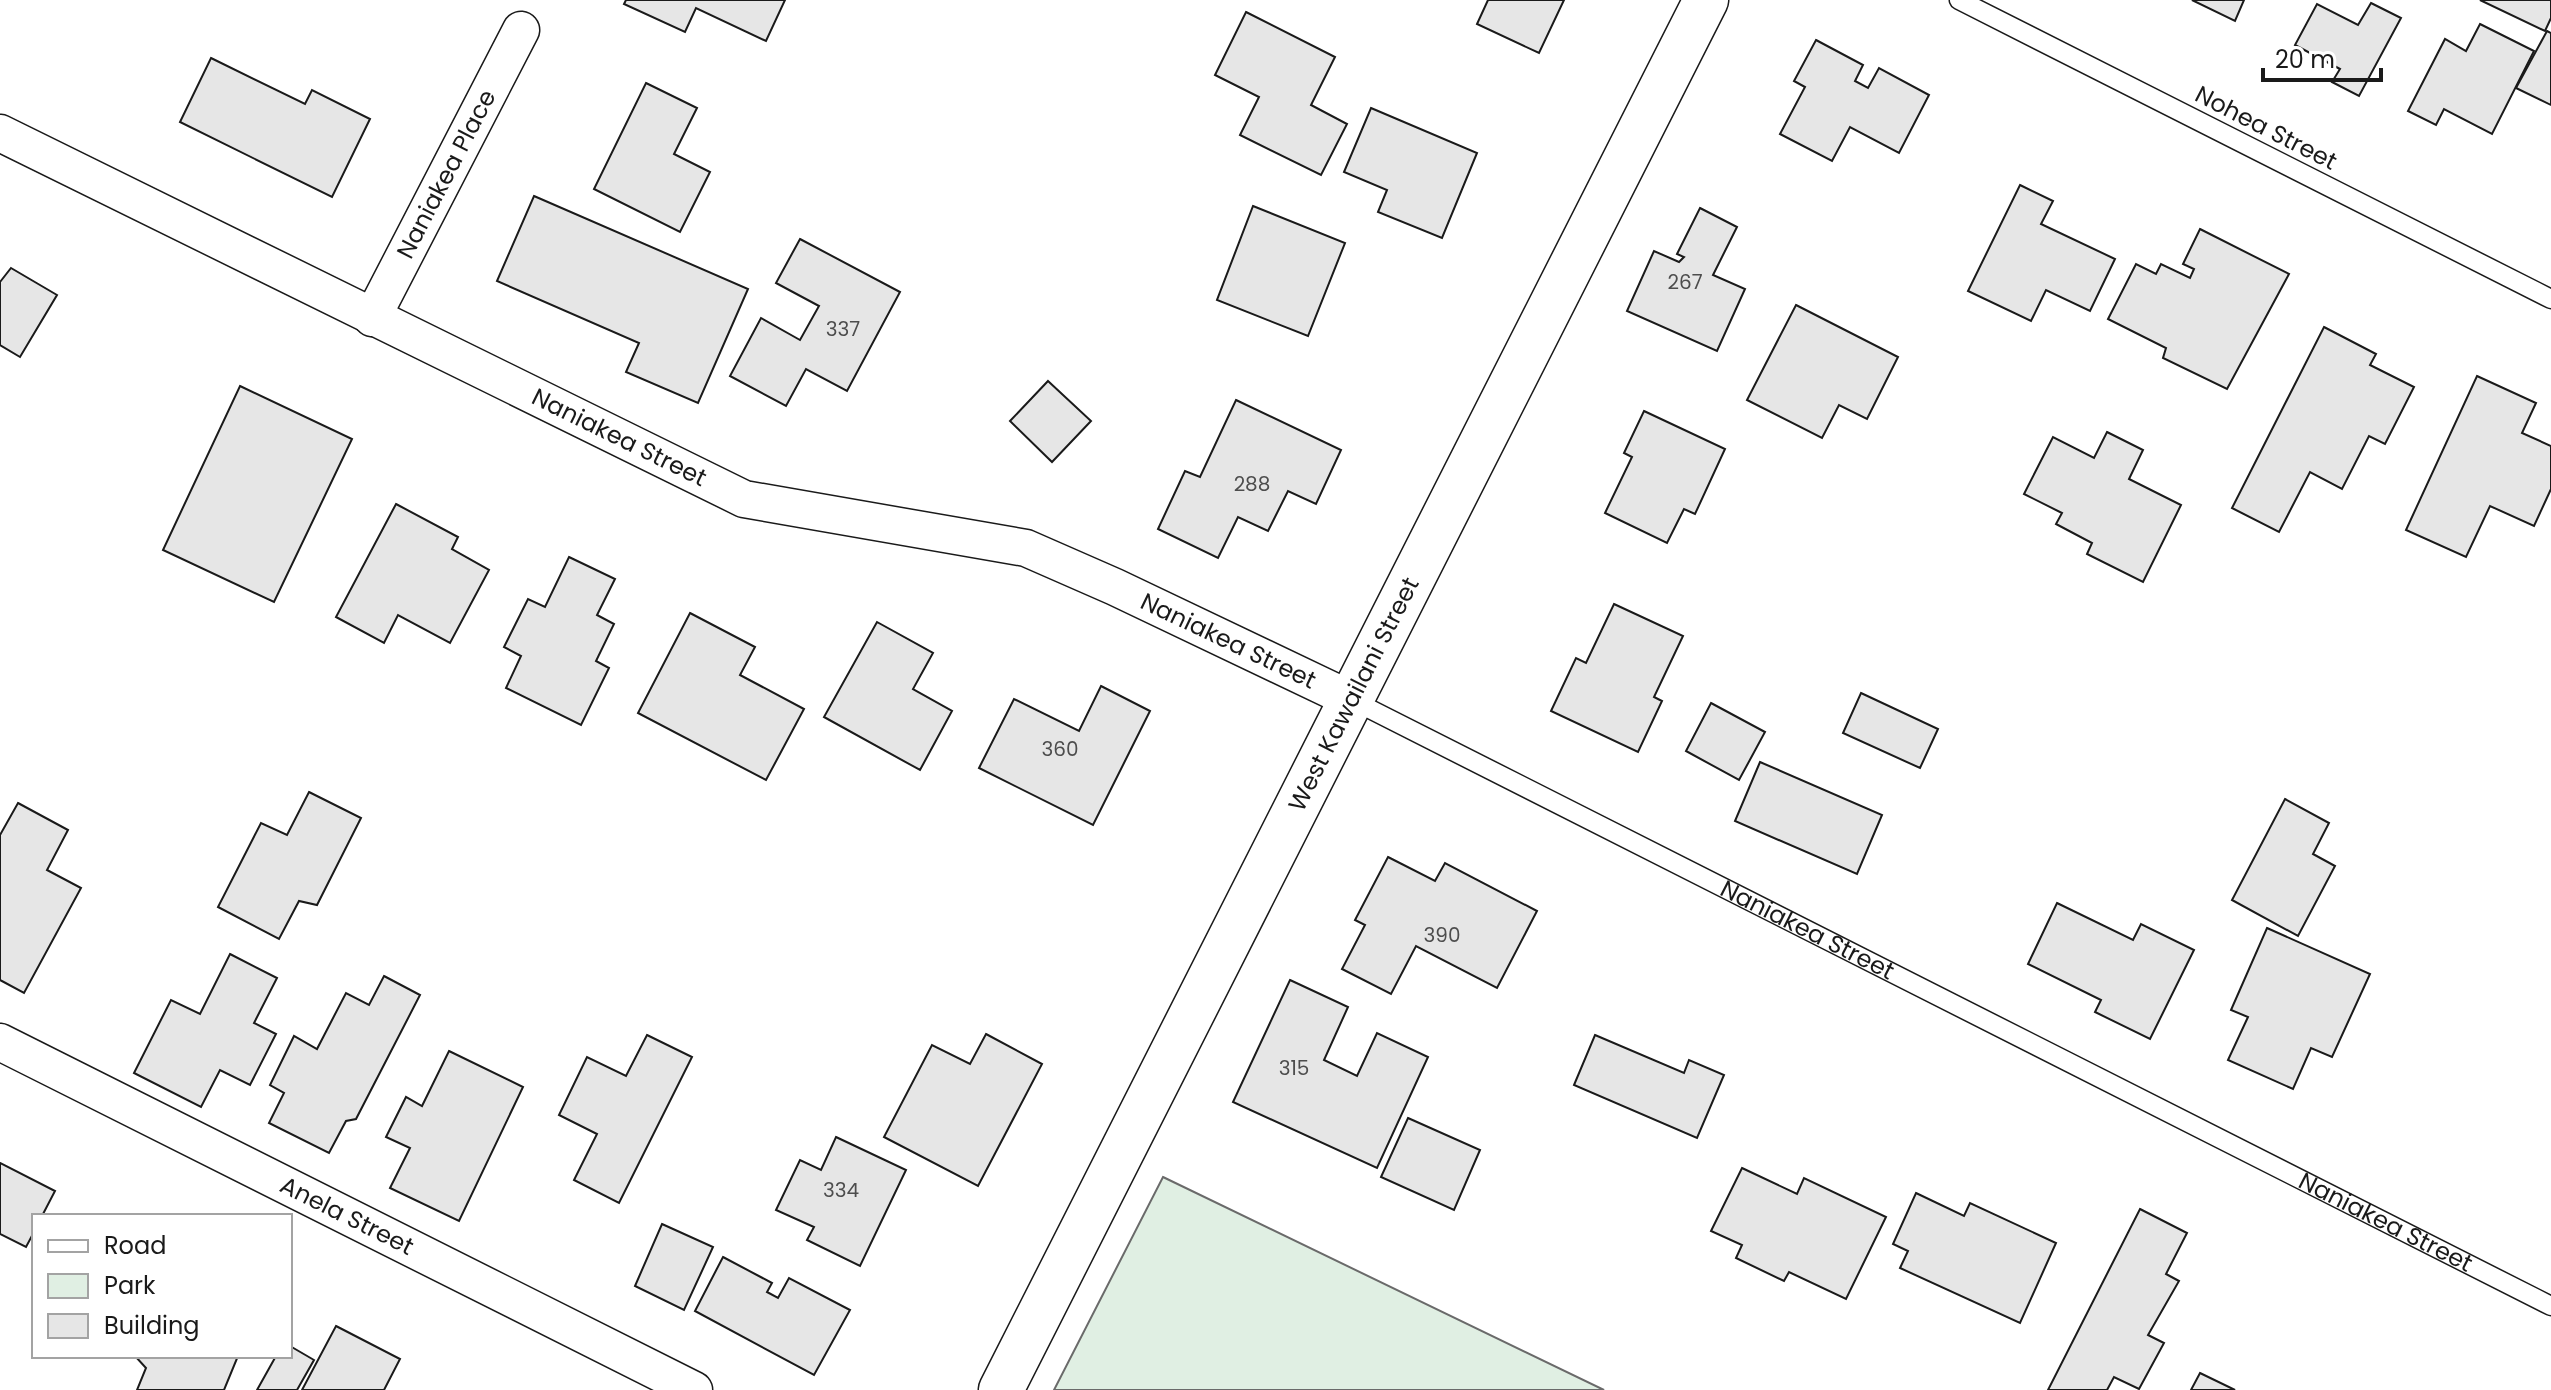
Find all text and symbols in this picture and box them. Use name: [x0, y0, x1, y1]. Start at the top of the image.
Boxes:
scale bar: [2263, 32, 2381, 82]
text: 20 m: [2275, 43, 2335, 76]
street label: Nohea Street: [2190, 78, 2343, 178]
street label: Naniakea Place: [389, 84, 503, 264]
house number: 267: [1667, 268, 1703, 296]
house number: 337: [826, 315, 860, 343]
street label: Naniakea Street: [526, 380, 712, 494]
house number: 288: [1234, 470, 1270, 498]
street label: West Kawailani Street: [1280, 571, 1427, 817]
street label: Naniakea Street: [1135, 585, 1322, 697]
house number: 360: [1041, 735, 1079, 763]
street label: Naniakea Street: [1715, 872, 1900, 987]
house number: 390: [1424, 921, 1460, 949]
house number: 315: [1279, 1054, 1309, 1082]
street label: Naniakea Street: [2293, 1164, 2478, 1280]
street label: Anela Street: [275, 1168, 419, 1263]
house number: 334: [823, 1176, 859, 1204]
legend: [32, 1214, 292, 1358]
text: Road: [104, 1229, 166, 1262]
text: Park: [104, 1269, 156, 1302]
text: Building: [104, 1309, 200, 1342]

